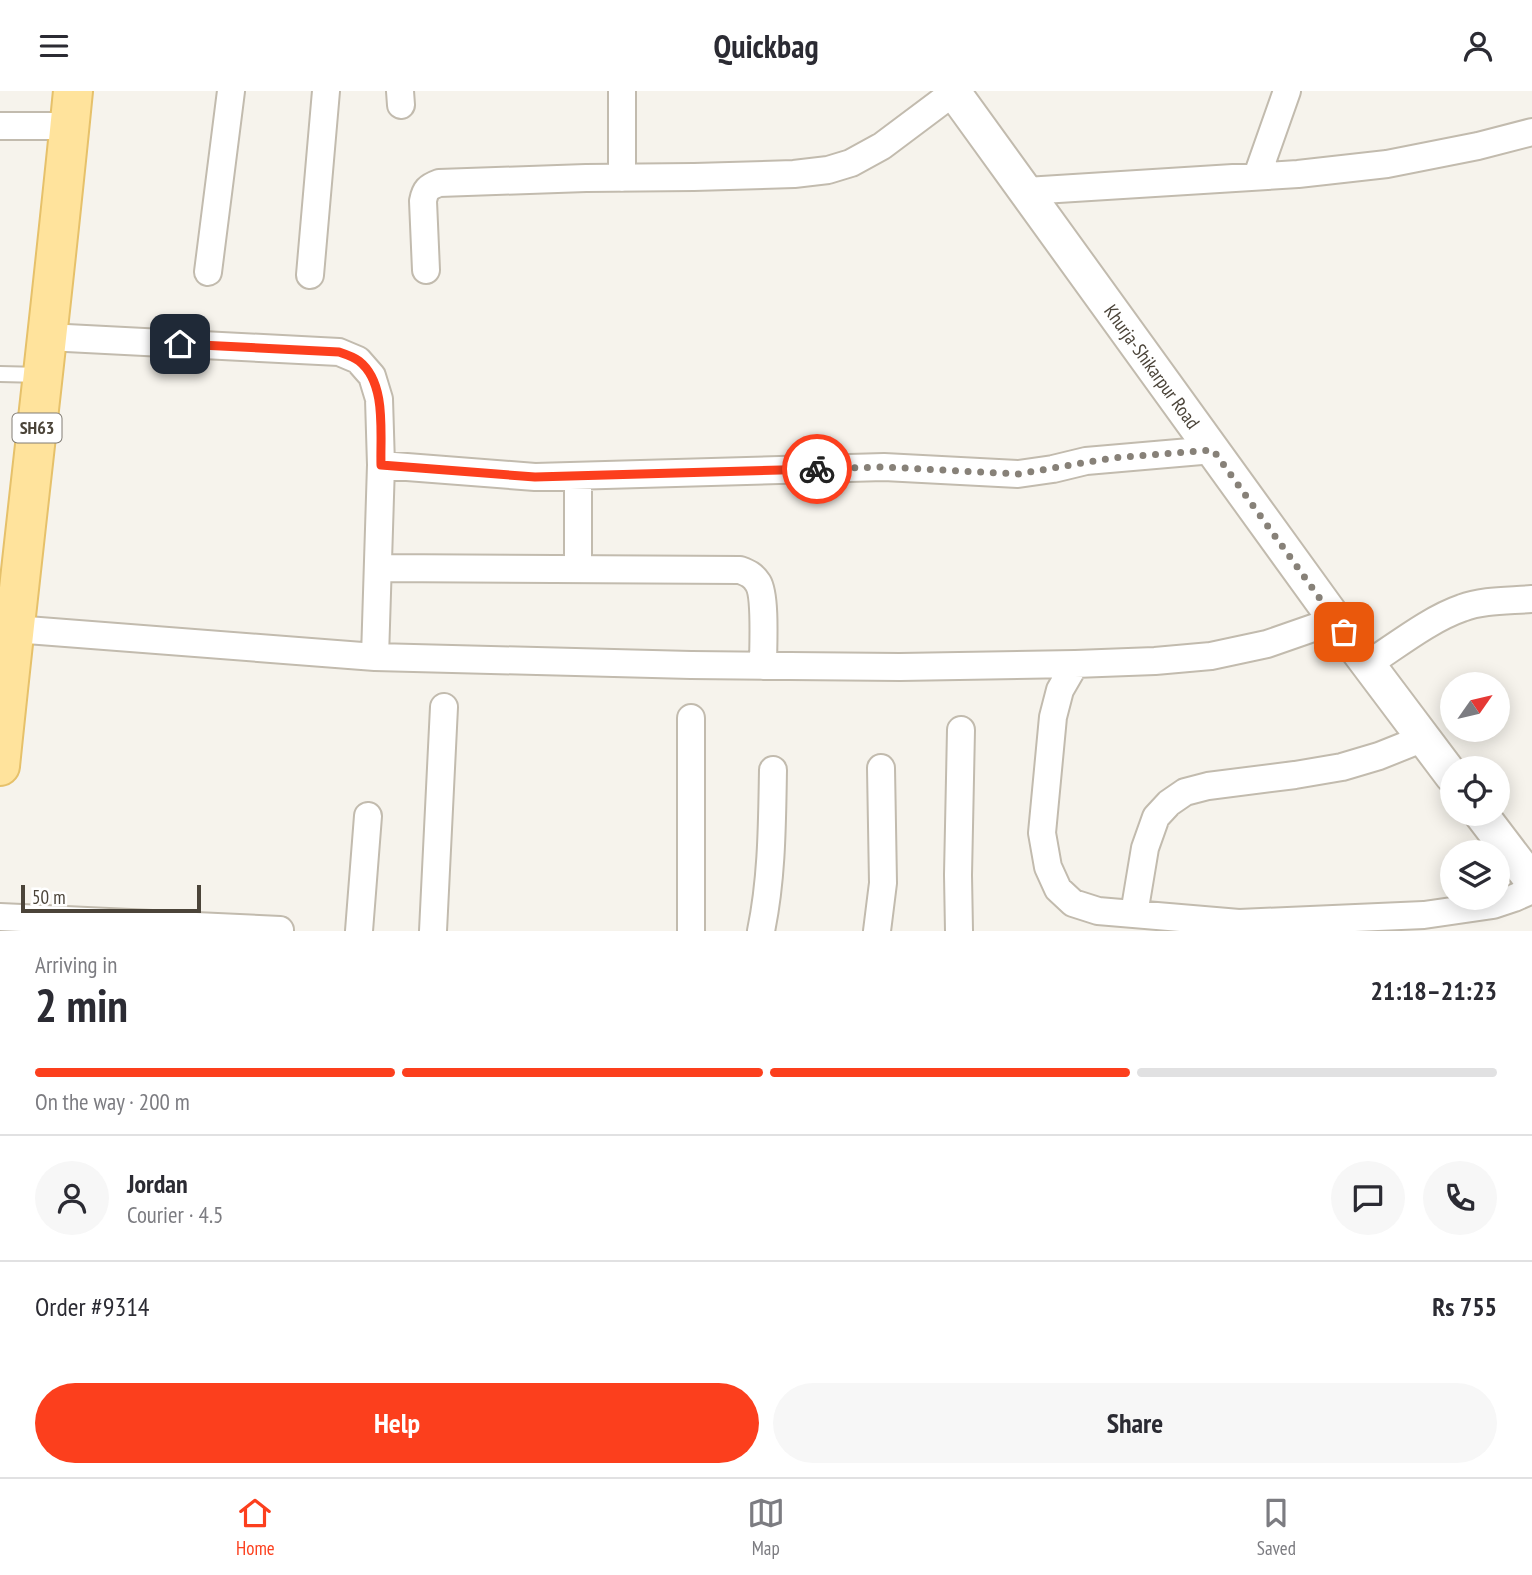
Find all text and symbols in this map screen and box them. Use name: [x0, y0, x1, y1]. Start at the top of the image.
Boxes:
text: Quickbag: [713, 25, 819, 67]
icon: menu: [35, 27, 73, 65]
icon: person: [1459, 27, 1497, 65]
street label: Khurja-Shikarpur Road: [1099, 300, 1205, 433]
pin: [150, 314, 210, 374]
icon: home: [161, 325, 199, 363]
road number: SH63: [12, 414, 61, 443]
courier: [782, 434, 852, 504]
icon: bike: [798, 450, 836, 488]
pin: [1314, 602, 1374, 662]
icon: bag: [1325, 613, 1363, 651]
north arrow: [1440, 672, 1510, 742]
map controls: [1440, 672, 1510, 910]
button: locate: [1440, 756, 1510, 826]
button: layers: [1440, 840, 1510, 910]
scale bar: [21, 882, 201, 914]
text: 50 m: [32, 885, 66, 909]
text: Arriving in: [35, 950, 117, 979]
text: 21:18–21:23: [1370, 974, 1497, 1007]
text: 2 min: [35, 975, 128, 1035]
text: On the way · 200 m: [35, 1087, 190, 1116]
button: person: [35, 1161, 109, 1235]
button: chat: [1331, 1161, 1405, 1235]
button: phone: [1423, 1161, 1497, 1235]
text: Jordan: [127, 1167, 188, 1200]
text: Courier · 4.5: [127, 1200, 223, 1229]
text: Order #9314: [35, 1290, 150, 1323]
text: Rs 755: [1432, 1290, 1497, 1323]
button: Help: [35, 1383, 759, 1463]
button: Share: [773, 1383, 1497, 1463]
tab: Home: [236, 1494, 275, 1560]
tab: Map: [747, 1494, 785, 1560]
tab: Saved: [1257, 1494, 1296, 1560]

